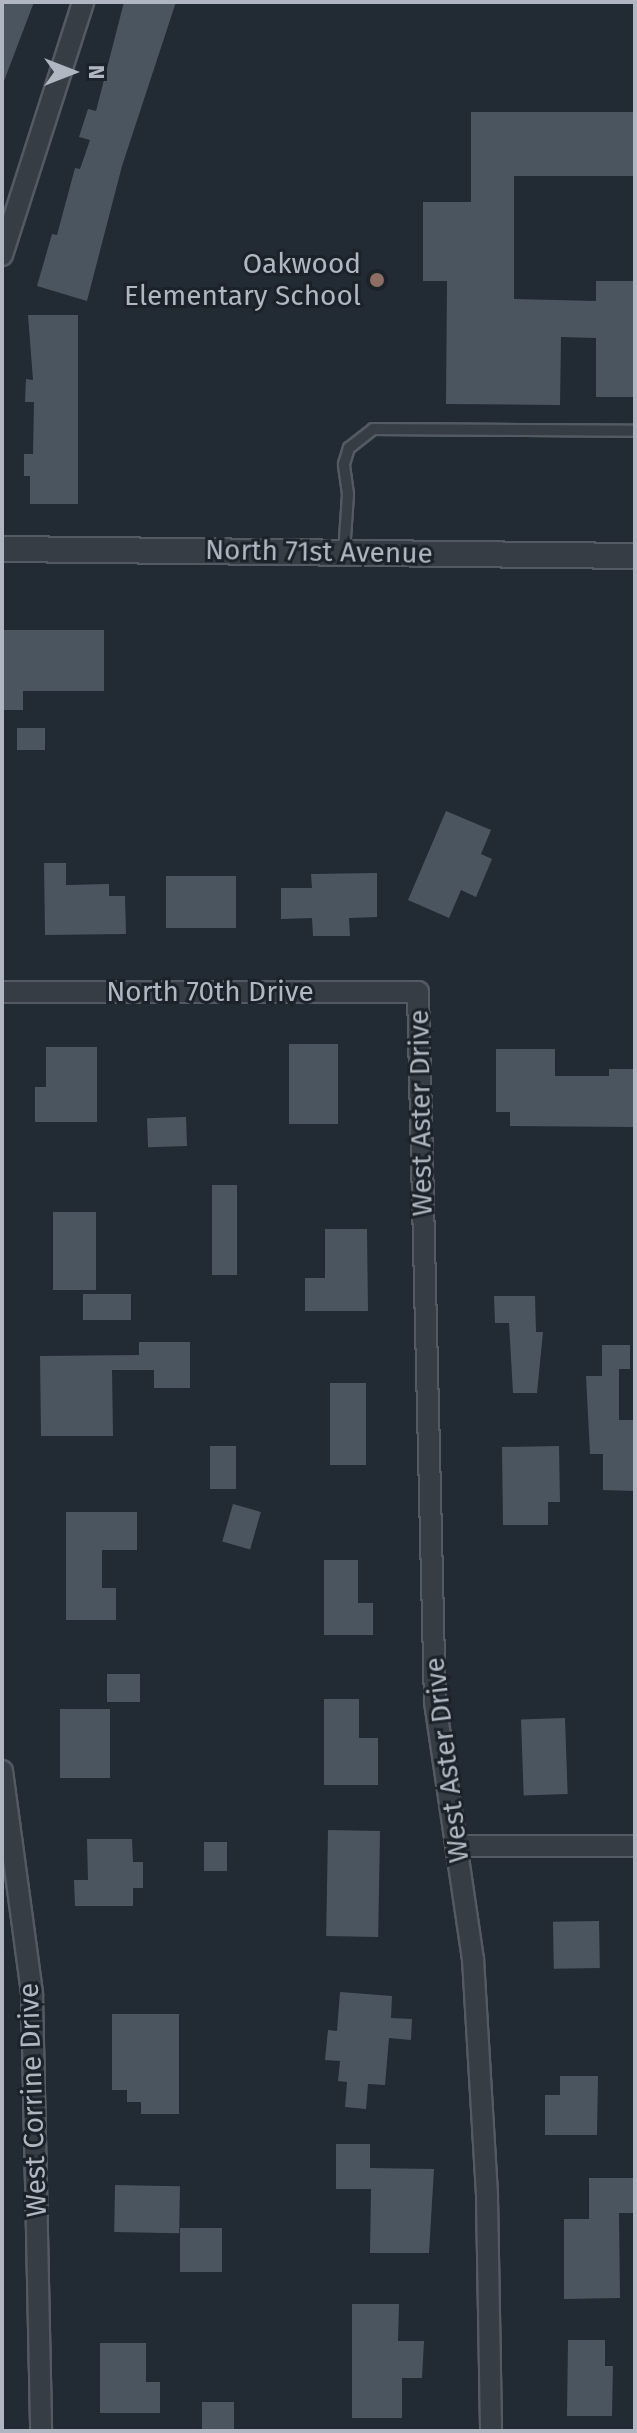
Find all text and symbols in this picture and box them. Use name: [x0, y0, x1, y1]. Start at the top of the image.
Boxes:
north arrow: [32, 32, 112, 112]
text: N: [83, 65, 110, 79]
place label: Oakwood Elementary School: [124, 247, 361, 313]
marker: Oakwood Elementary School: [368, 271, 386, 289]
street label: North 71st Avenue: [205, 533, 433, 571]
street label: North 70th Drive: [106, 975, 314, 1009]
street label: West Aster Drive: [402, 1009, 440, 1217]
street label: West Aster Drive: [418, 1655, 476, 1865]
street label: West Corrine Drive: [12, 1982, 54, 2218]

